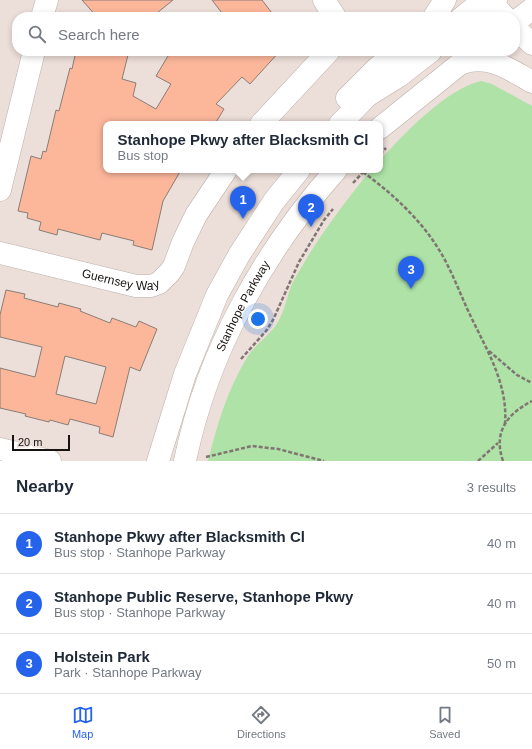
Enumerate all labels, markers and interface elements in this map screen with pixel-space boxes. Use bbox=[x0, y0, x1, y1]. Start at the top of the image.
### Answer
search box bbox=[12, 12, 520, 56]
icon: search bbox=[26, 23, 48, 45]
text: Search here bbox=[58, 26, 140, 43]
popup bbox=[103, 121, 383, 173]
text: Stanhope Pkwy after Blacksmith Cl bbox=[118, 131, 368, 148]
text: Bus stop bbox=[118, 148, 168, 163]
pin: 1 bbox=[230, 186, 256, 219]
pin: 2 bbox=[298, 194, 324, 227]
pin: 3 bbox=[398, 256, 424, 289]
street label: Stanhope Parkway bbox=[213, 258, 273, 354]
street label: Guernsey Way bbox=[80, 266, 161, 293]
your location bbox=[248, 309, 268, 329]
scale bar bbox=[12, 433, 70, 452]
text: 20 m bbox=[18, 436, 42, 448]
text: Nearby bbox=[16, 477, 74, 496]
text: 3 results bbox=[467, 480, 516, 495]
text: Stanhope Pkwy after Blacksmith Cl bbox=[54, 528, 305, 545]
text: 1 bbox=[25, 536, 33, 551]
text: 40 m bbox=[487, 536, 516, 551]
text: Bus stop · Stanhope Parkway bbox=[54, 545, 225, 560]
text: Stanhope Public Reserve, Stanhope Pkwy bbox=[54, 588, 353, 605]
text: 2 bbox=[25, 596, 33, 611]
text: 40 m bbox=[487, 596, 516, 611]
text: Bus stop · Stanhope Parkway bbox=[54, 605, 225, 620]
text: Holstein Park bbox=[54, 648, 150, 665]
text: 3 bbox=[25, 656, 33, 671]
text: 50 m bbox=[487, 656, 516, 671]
text: Park · Stanhope Parkway bbox=[54, 665, 201, 680]
tab: Map bbox=[72, 704, 94, 740]
tab: Directions bbox=[237, 704, 286, 740]
tab: Saved bbox=[429, 704, 460, 740]

